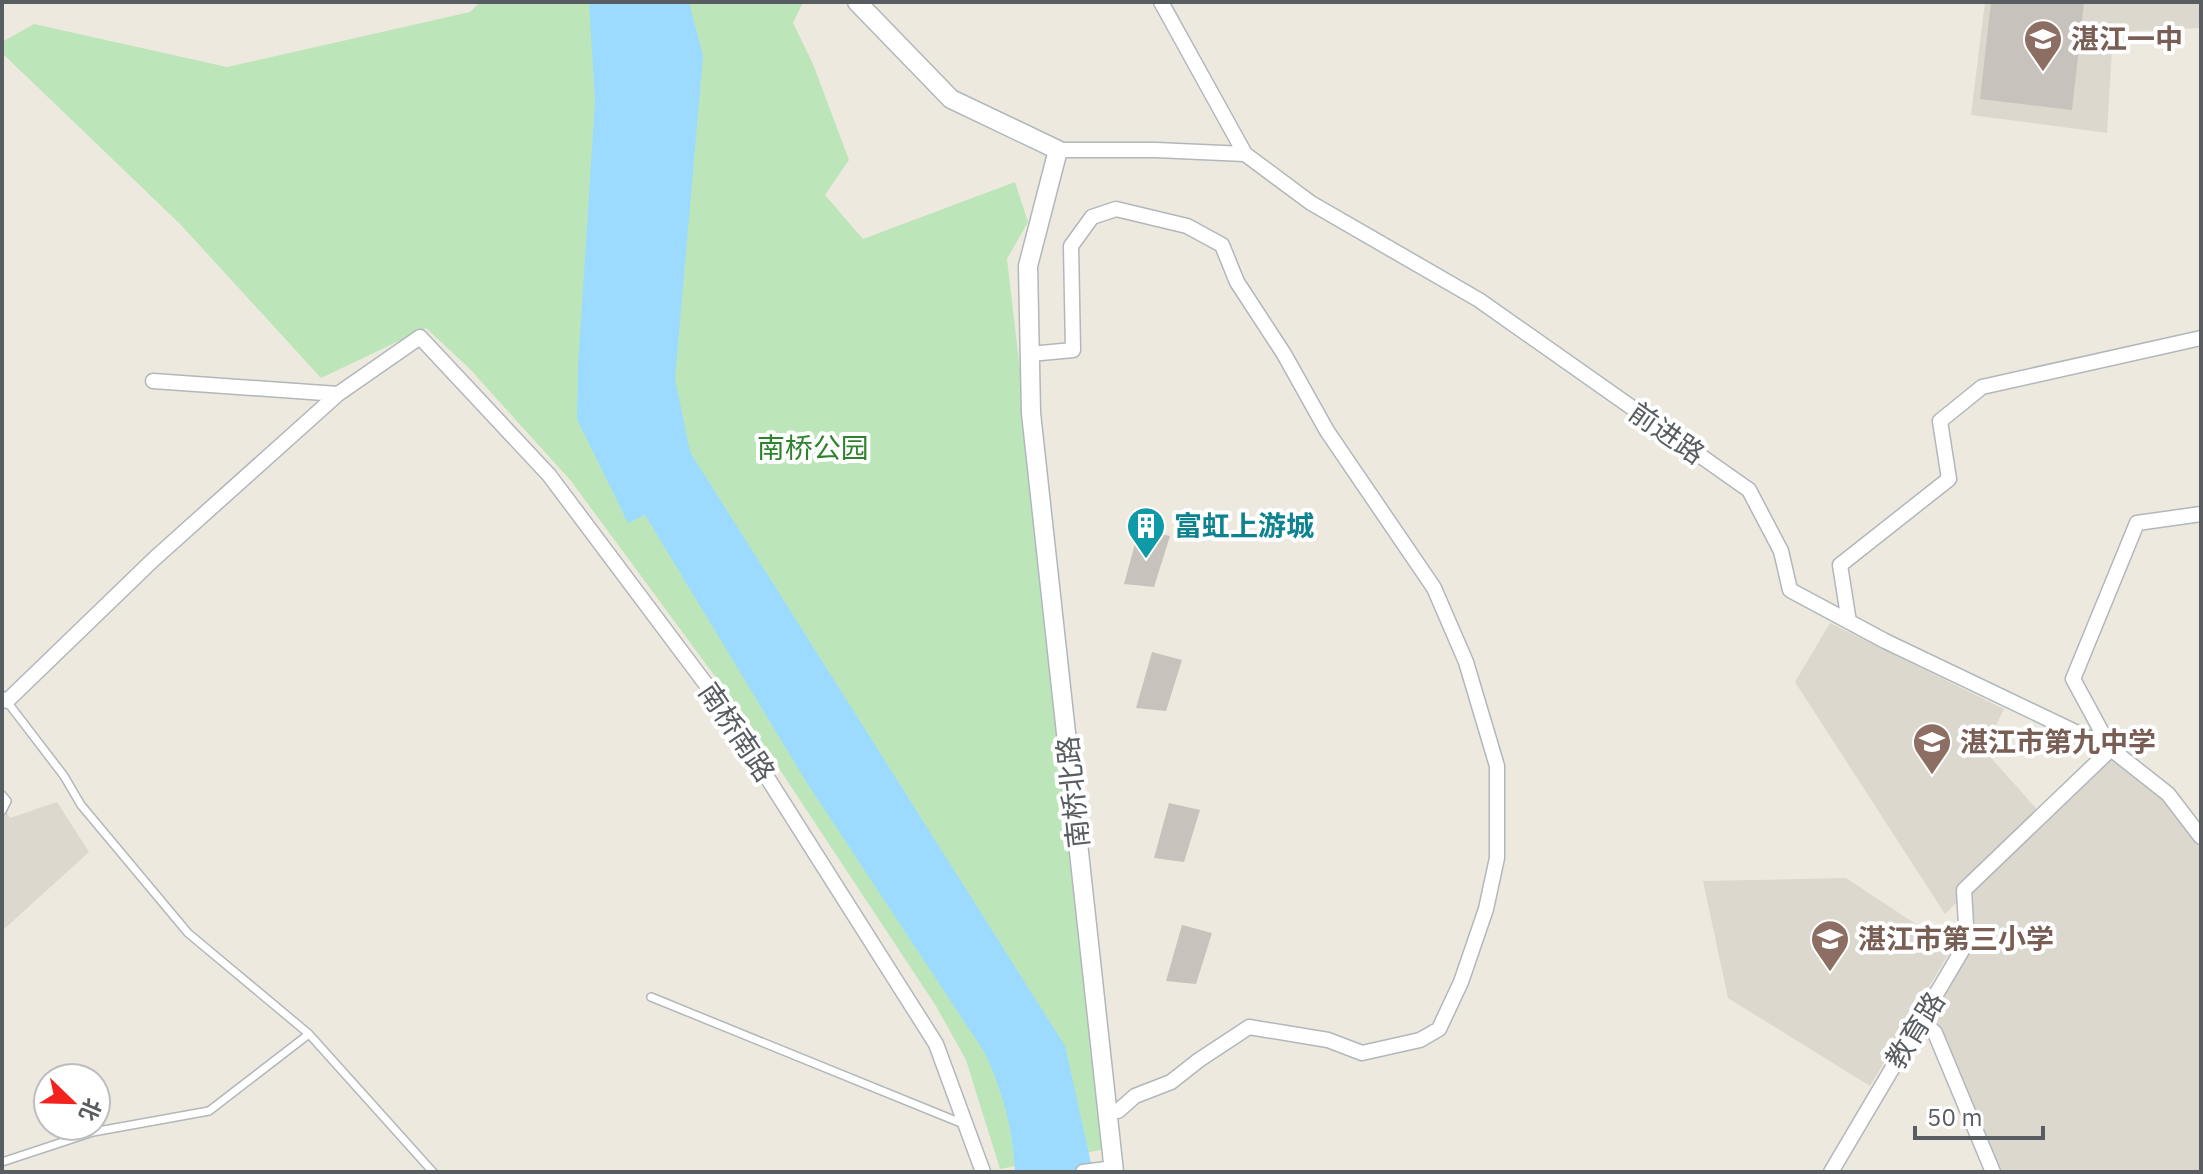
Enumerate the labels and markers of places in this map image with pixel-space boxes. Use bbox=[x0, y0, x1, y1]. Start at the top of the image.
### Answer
school or university icon: 湛江一中 bbox=[2022, 18, 2064, 73]
place label: 湛江一中 bbox=[2071, 20, 2183, 57]
building icon: 富虹上游城 bbox=[1125, 505, 1167, 560]
place label: 富虹上游城 bbox=[1174, 507, 1314, 544]
school or university icon: 湛江市第九中学 bbox=[1911, 721, 1953, 776]
place label: 湛江市第九中学 bbox=[1960, 723, 2156, 760]
school or university icon: 湛江市第三小学 bbox=[1809, 918, 1851, 973]
place label: 湛江市第三小学 bbox=[1858, 920, 2054, 957]

